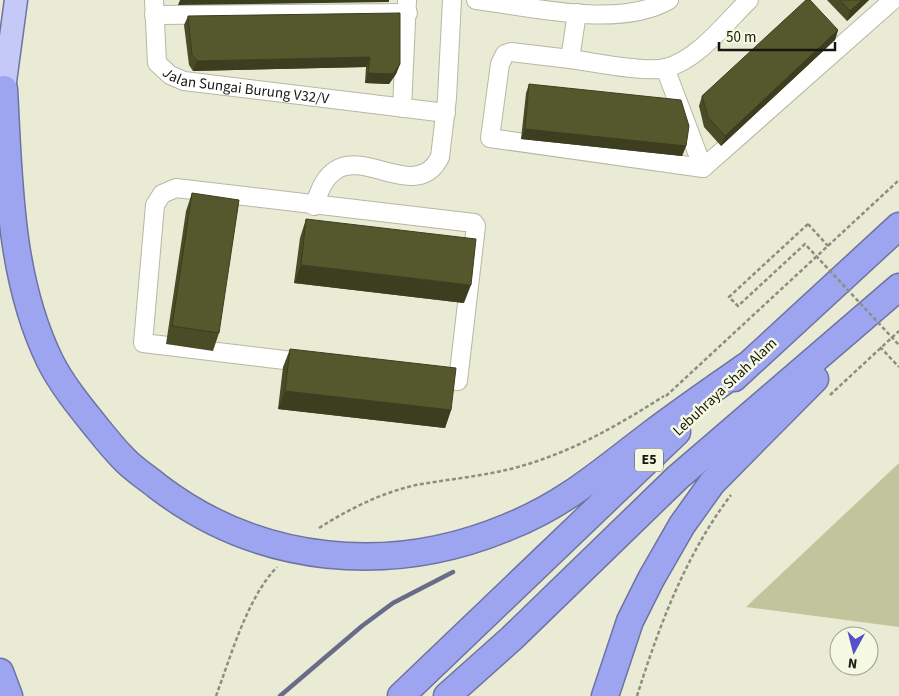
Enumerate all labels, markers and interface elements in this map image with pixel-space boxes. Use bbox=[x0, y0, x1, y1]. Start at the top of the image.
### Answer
scale bar bbox=[719, 20, 835, 52]
text: 50 m bbox=[726, 27, 756, 48]
street label: Jalan Sungai Burung V32/V bbox=[158, 63, 331, 109]
street label: Lebuhraya Shah Alam bbox=[668, 333, 782, 441]
road number: E5 bbox=[635, 448, 663, 472]
north arrow bbox=[829, 626, 879, 676]
text: N bbox=[847, 652, 858, 673]

